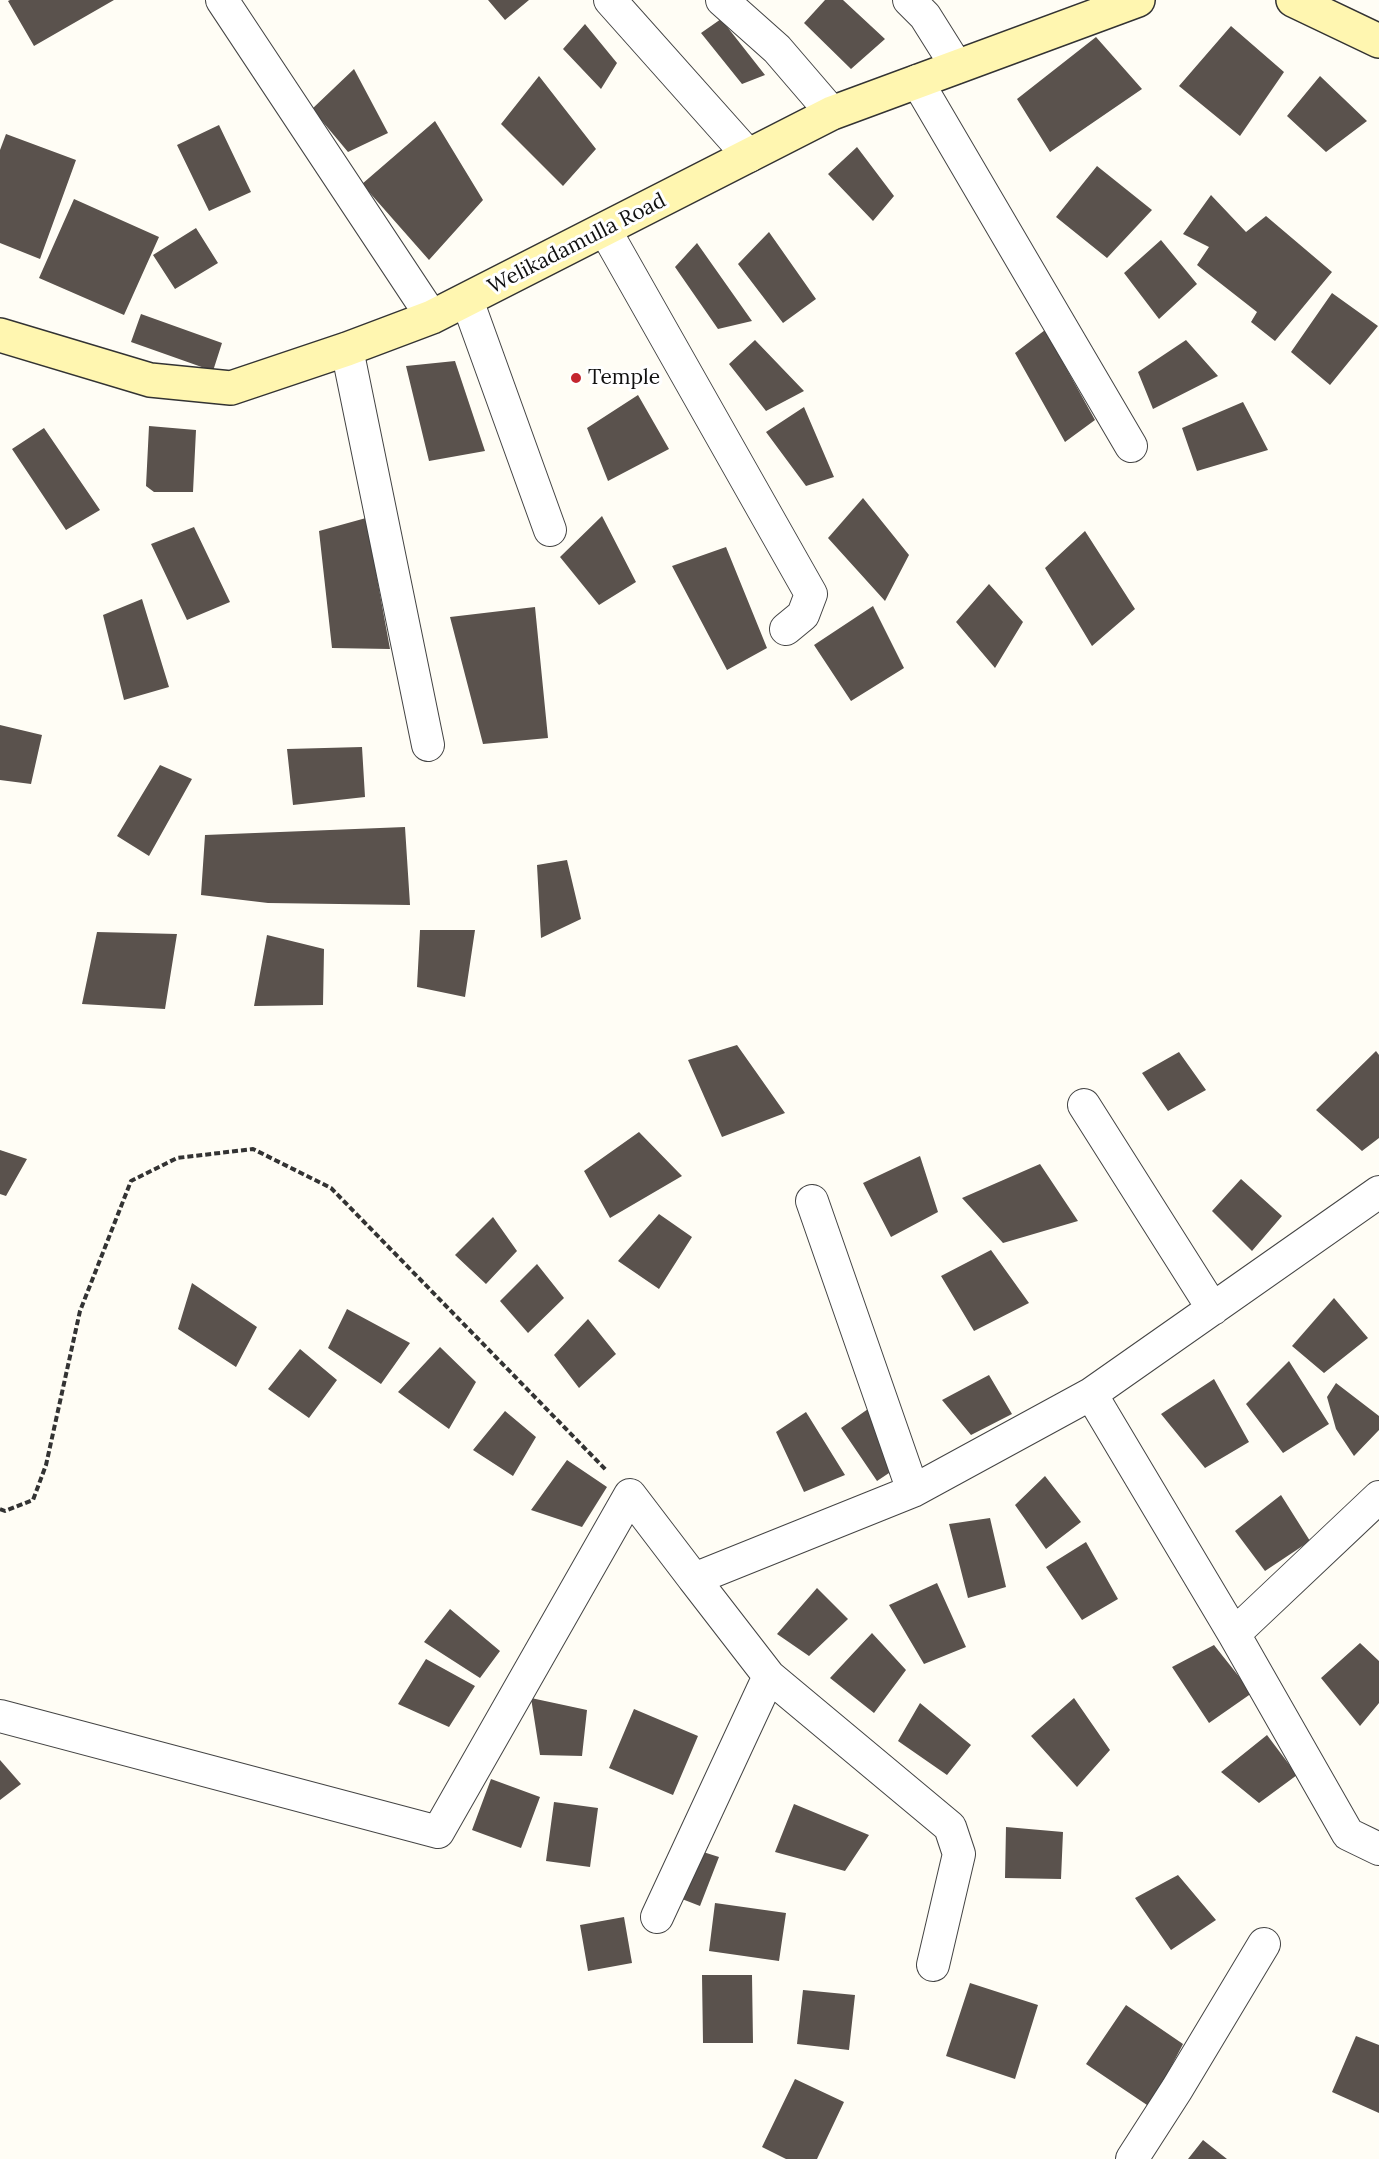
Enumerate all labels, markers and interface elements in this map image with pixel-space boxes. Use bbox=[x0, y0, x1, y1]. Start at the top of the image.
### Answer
street label: Welikadamulla Road bbox=[484, 188, 670, 300]
place label: Temple bbox=[588, 365, 660, 391]
marker: Temple bbox=[569, 371, 583, 385]

